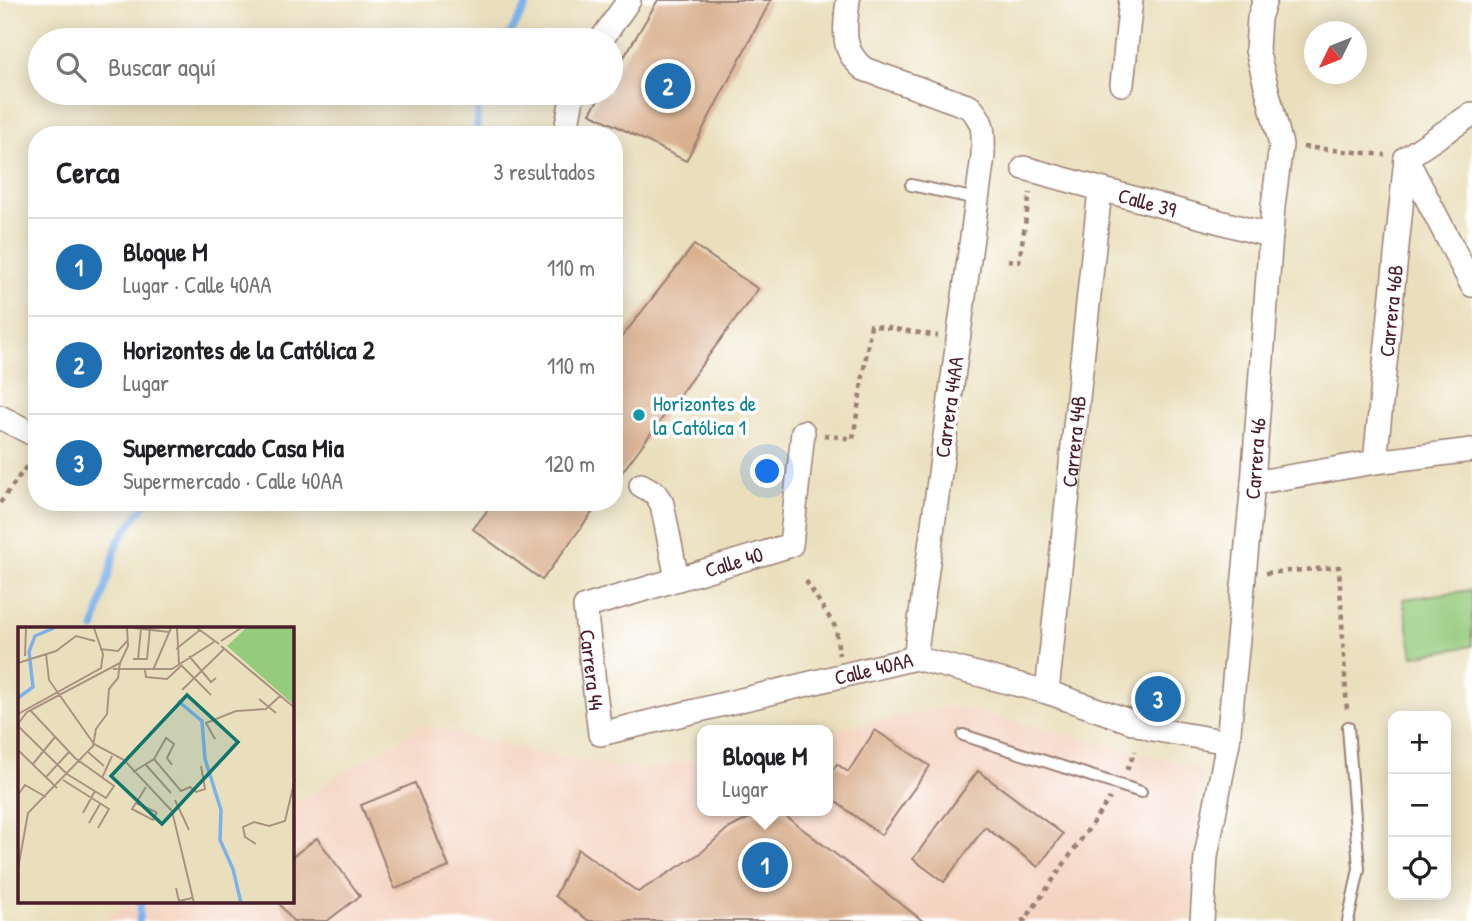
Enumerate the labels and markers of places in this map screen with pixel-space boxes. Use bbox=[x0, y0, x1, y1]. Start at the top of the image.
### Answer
pin: 2 bbox=[645, 60, 691, 112]
place label: Horizontes de la Católica 1 bbox=[653, 389, 756, 442]
marker: Horizontes de la Católica 1 bbox=[631, 407, 647, 423]
pin: 3 bbox=[1135, 673, 1181, 725]
pin: 1 bbox=[742, 839, 788, 891]

